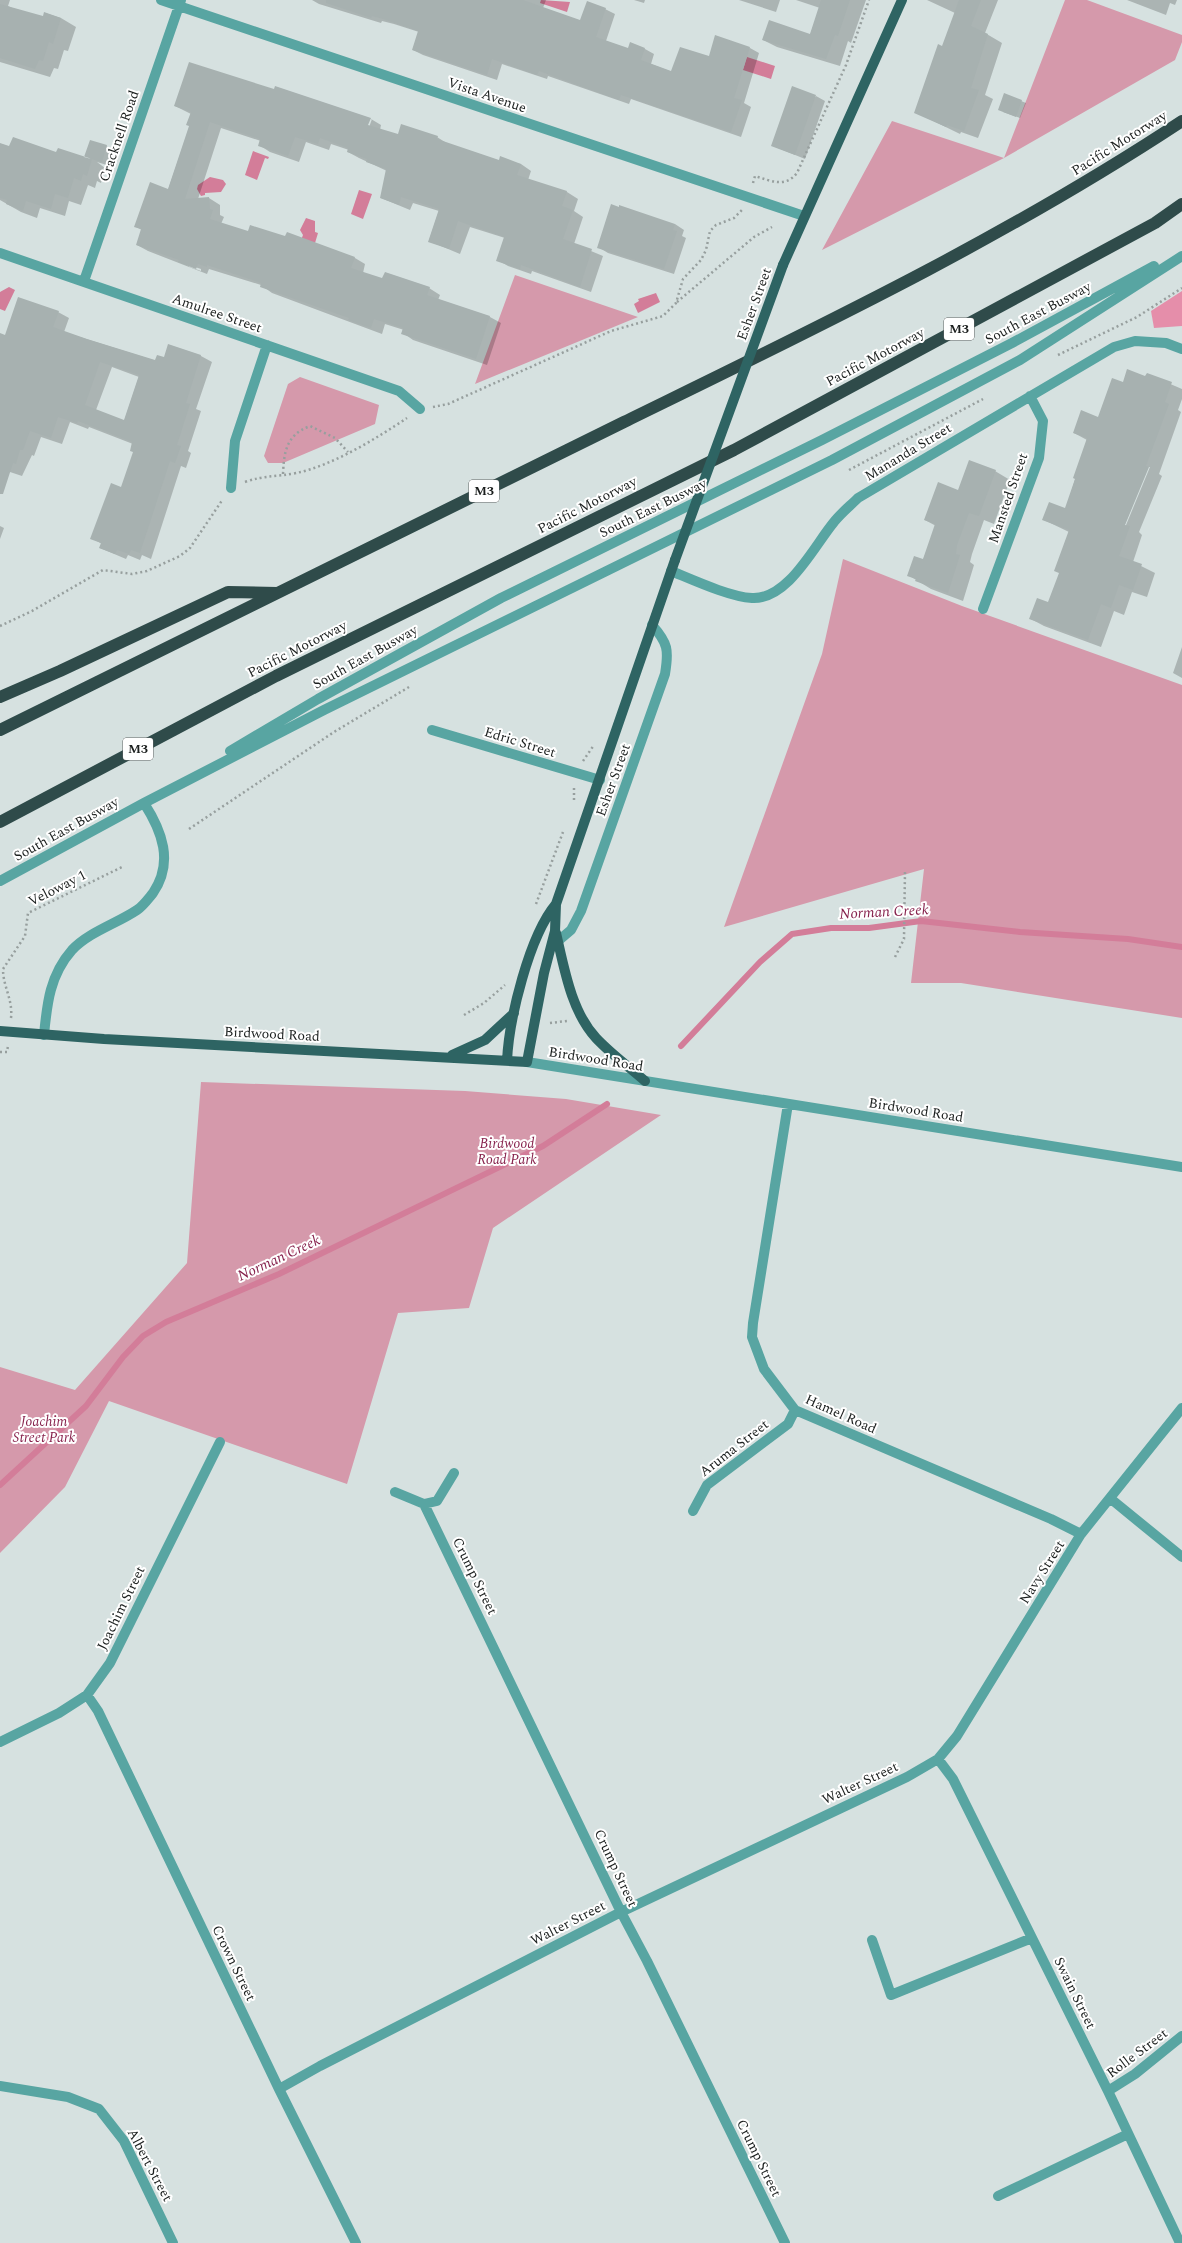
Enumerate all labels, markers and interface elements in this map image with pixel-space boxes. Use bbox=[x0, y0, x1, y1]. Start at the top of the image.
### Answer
street label: Vista Avenue bbox=[445, 72, 529, 118]
street label: Cracknell Road bbox=[94, 87, 145, 185]
street label: Pacific Motorway bbox=[1067, 105, 1172, 181]
street label: Esher Street bbox=[731, 265, 777, 343]
street label: South East Busway bbox=[981, 276, 1096, 350]
street label: Amulree Street bbox=[169, 288, 265, 338]
road number: M3 bbox=[944, 318, 974, 340]
street label: Pacific Motorway bbox=[822, 322, 929, 392]
street label: Mananda Street bbox=[860, 418, 956, 486]
street label: Mansted Street bbox=[983, 450, 1033, 546]
street label: Pacific Motorway bbox=[534, 470, 641, 539]
street label: South East Busway bbox=[596, 472, 711, 543]
road number: M3 bbox=[469, 480, 499, 502]
street label: Pacific Motorway bbox=[244, 614, 351, 683]
street label: South East Busway bbox=[309, 619, 422, 695]
street label: Edric Street bbox=[482, 721, 558, 763]
road number: M3 bbox=[123, 738, 153, 760]
street label: Esher Street bbox=[590, 741, 636, 819]
street label: South East Busway bbox=[10, 791, 123, 867]
street label: Veloway 1 bbox=[24, 864, 90, 912]
water label: Norman Creek bbox=[839, 898, 929, 926]
street label: Birdwood Road bbox=[224, 1021, 320, 1047]
street label: Birdwood Road bbox=[547, 1041, 645, 1077]
street label: Birdwood Road bbox=[867, 1092, 965, 1128]
park label: Birdwood Road Park bbox=[477, 1133, 537, 1170]
water label: Norman Creek bbox=[234, 1229, 324, 1287]
street label: Hamel Road bbox=[802, 1389, 880, 1439]
park label: Joachim Street Park bbox=[13, 1411, 76, 1448]
street label: Aruma Street bbox=[695, 1414, 773, 1482]
street label: Crump Street bbox=[447, 1534, 503, 1618]
street label: Navy Street bbox=[1014, 1536, 1070, 1608]
street label: Joachim Street bbox=[92, 1562, 150, 1654]
street label: Walter Street bbox=[818, 1756, 902, 1810]
street label: Crump Street bbox=[589, 1826, 643, 1910]
street label: Walter Street bbox=[527, 1895, 609, 1951]
street label: Crown Street bbox=[207, 1921, 261, 2005]
street label: Swain Street bbox=[1048, 1953, 1102, 2033]
street label: Rolle Street bbox=[1102, 2023, 1172, 2083]
street label: Crump Street bbox=[731, 2116, 787, 2200]
street label: Albert Street bbox=[122, 2125, 178, 2205]

